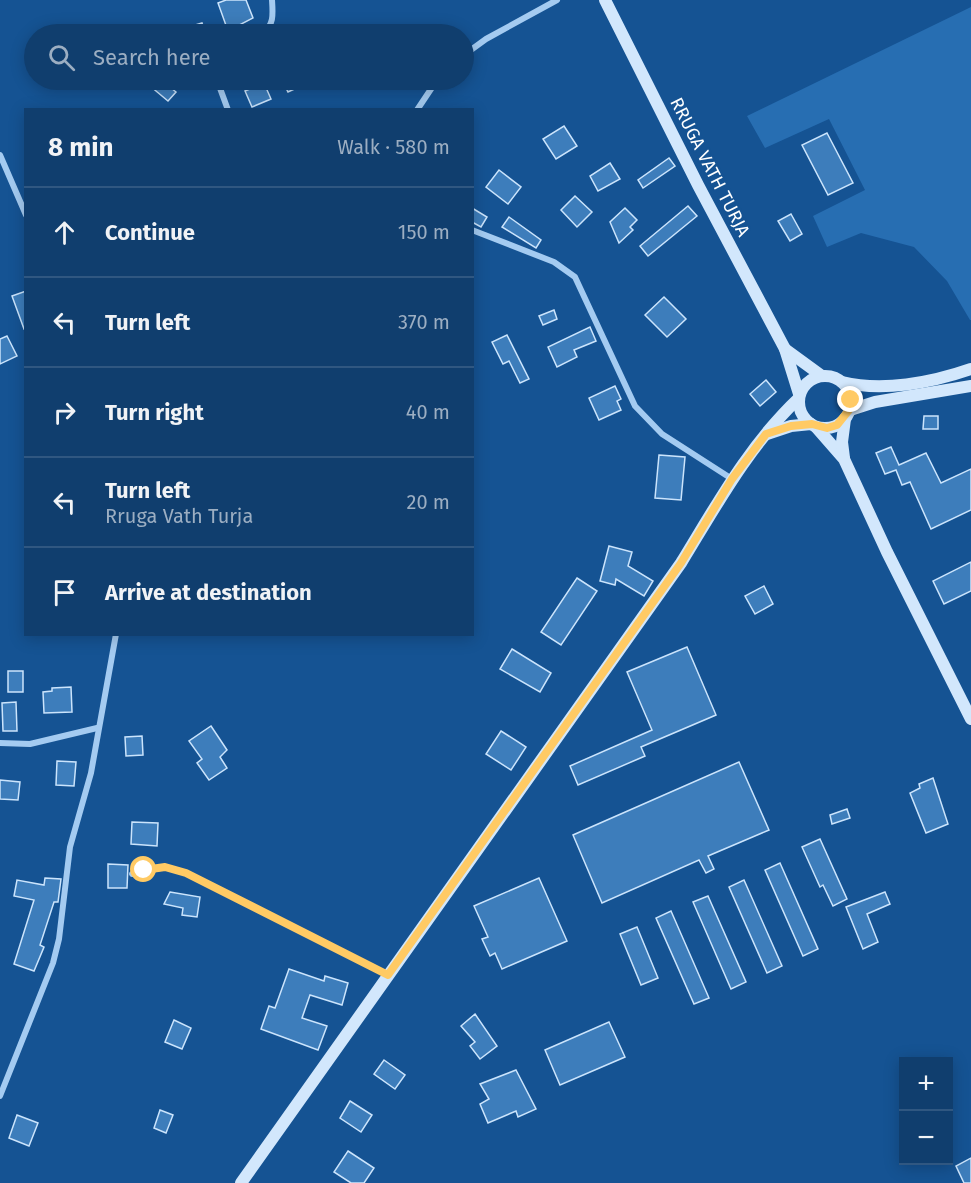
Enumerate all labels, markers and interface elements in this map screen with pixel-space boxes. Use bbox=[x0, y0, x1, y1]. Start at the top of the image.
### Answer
search box bbox=[24, 24, 474, 90]
icon: search bbox=[45, 41, 78, 74]
text: Search here bbox=[93, 44, 211, 71]
street label: RRUGA VATH TURJA bbox=[665, 94, 755, 241]
text: 8 min bbox=[48, 132, 114, 163]
text: Walk · 580 m bbox=[337, 135, 450, 159]
icon: ahead bbox=[48, 216, 81, 249]
text: Continue bbox=[105, 219, 195, 246]
text: 150 m bbox=[398, 220, 450, 244]
icon: left bbox=[48, 306, 81, 339]
text: Turn left bbox=[105, 309, 190, 336]
text: 370 m bbox=[398, 310, 450, 334]
route end bbox=[837, 386, 863, 412]
icon: right bbox=[48, 396, 81, 429]
text: Turn right bbox=[105, 399, 204, 426]
text: 40 m bbox=[406, 400, 450, 424]
text: Turn left bbox=[105, 477, 190, 504]
icon: left bbox=[48, 486, 81, 519]
text: 20 m bbox=[407, 490, 450, 514]
text: Rruga Vath Turja bbox=[105, 504, 253, 528]
icon: arrive bbox=[48, 576, 81, 609]
text: Arrive at destination bbox=[105, 579, 312, 606]
route start bbox=[130, 856, 156, 882]
map controls bbox=[899, 1057, 953, 1165]
button: + bbox=[899, 1057, 953, 1111]
button: − bbox=[899, 1111, 953, 1165]

